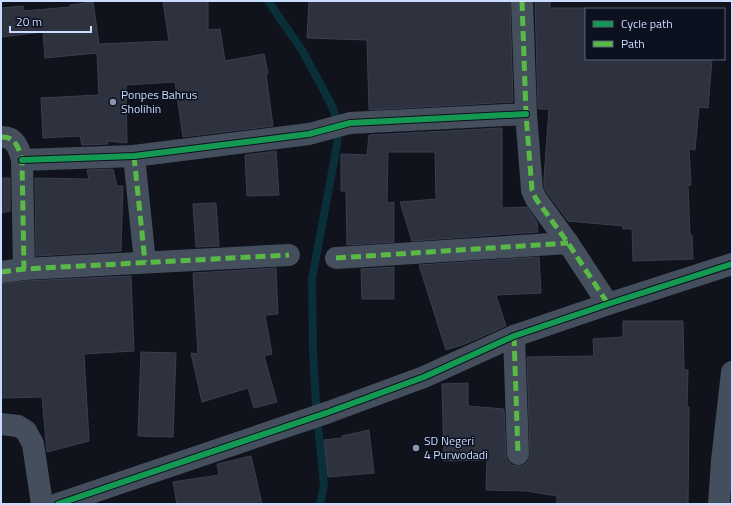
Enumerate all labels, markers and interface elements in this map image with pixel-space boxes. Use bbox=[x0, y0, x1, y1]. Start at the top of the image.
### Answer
scale bar bbox=[10, 8, 91, 34]
legend bbox=[585, 8, 725, 60]
text: 20 m bbox=[16, 12, 42, 31]
text: Cycle path bbox=[621, 14, 673, 33]
text: Path bbox=[621, 34, 645, 53]
place label: Ponpes Bahrus Sholihin bbox=[121, 85, 198, 118]
marker: Ponpes Bahrus Sholihin bbox=[108, 97, 118, 107]
place label: SD Negeri 4 Purwodadi bbox=[424, 431, 488, 464]
marker: SD Negeri 4 Purwodadi bbox=[411, 443, 421, 453]

